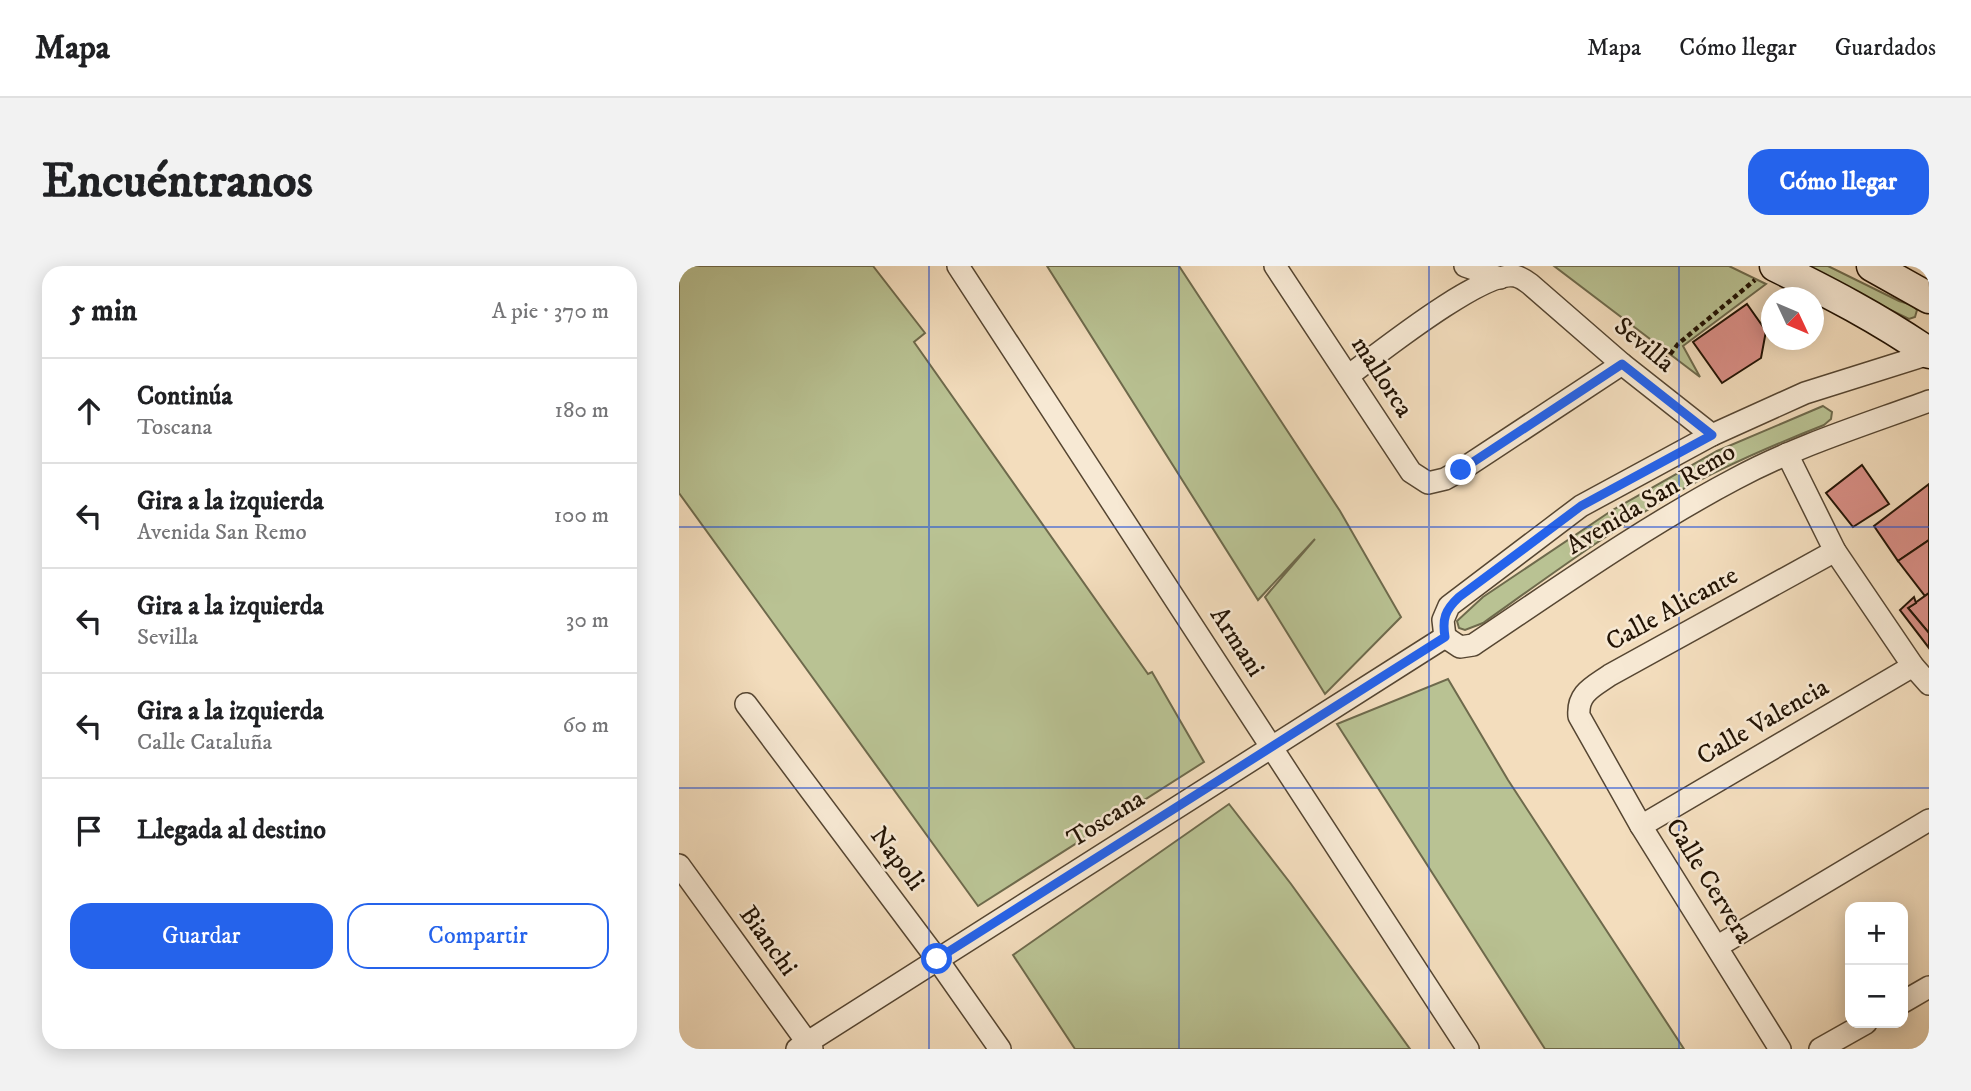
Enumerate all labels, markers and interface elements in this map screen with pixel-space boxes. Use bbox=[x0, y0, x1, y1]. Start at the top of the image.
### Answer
text: Mapa bbox=[35, 28, 110, 69]
text: Mapa bbox=[1587, 33, 1641, 63]
text: Cómo llegar bbox=[1679, 33, 1797, 63]
text: Guardados bbox=[1835, 33, 1936, 63]
button: Cómo llegar bbox=[1748, 149, 1929, 215]
text: Encuéntranos bbox=[42, 151, 313, 213]
north arrow bbox=[1761, 287, 1824, 350]
text: 5 min bbox=[70, 293, 137, 330]
text: A pie · 370 m bbox=[492, 297, 609, 326]
street label: Sevilla bbox=[1607, 310, 1681, 380]
street label: mallorca bbox=[1344, 330, 1420, 424]
text: Continúa bbox=[137, 380, 232, 413]
icon: ahead bbox=[70, 392, 108, 430]
text: 180 m bbox=[554, 396, 609, 425]
text: Toscana bbox=[137, 413, 212, 442]
street label: Avenida San Remo bbox=[1560, 435, 1742, 563]
route end bbox=[1445, 454, 1476, 485]
text: Gira a la izquierda bbox=[137, 485, 324, 518]
icon: left bbox=[70, 497, 108, 535]
text: 100 m bbox=[554, 501, 609, 530]
text: Avenida San Remo bbox=[137, 518, 307, 547]
street label: Calle Alicante bbox=[1600, 559, 1744, 659]
text: Gira a la izquierda bbox=[137, 590, 324, 623]
street label: Armani bbox=[1202, 601, 1272, 683]
icon: left bbox=[70, 602, 108, 640]
text: 30 m bbox=[566, 606, 609, 635]
text: Sevilla bbox=[137, 623, 198, 652]
street label: Calle Valencia bbox=[1691, 671, 1835, 773]
text: Gira a la izquierda bbox=[137, 695, 324, 728]
icon: left bbox=[70, 707, 108, 745]
text: 60 m bbox=[562, 711, 609, 740]
text: Calle Cataluña bbox=[137, 728, 272, 757]
street label: Toscana bbox=[1061, 782, 1151, 856]
icon: arrive bbox=[70, 812, 108, 850]
street label: Calle Cervera bbox=[1658, 812, 1760, 950]
text: Llegada al destino bbox=[137, 814, 326, 847]
street label: Napoli bbox=[862, 820, 932, 898]
street label: Bianchi bbox=[731, 899, 805, 983]
map controls bbox=[1845, 902, 1908, 1028]
button: + bbox=[1845, 902, 1908, 965]
button: Guardar bbox=[70, 903, 333, 969]
button: Compartir bbox=[347, 903, 609, 969]
route start bbox=[921, 943, 952, 974]
button: − bbox=[1845, 965, 1908, 1028]

